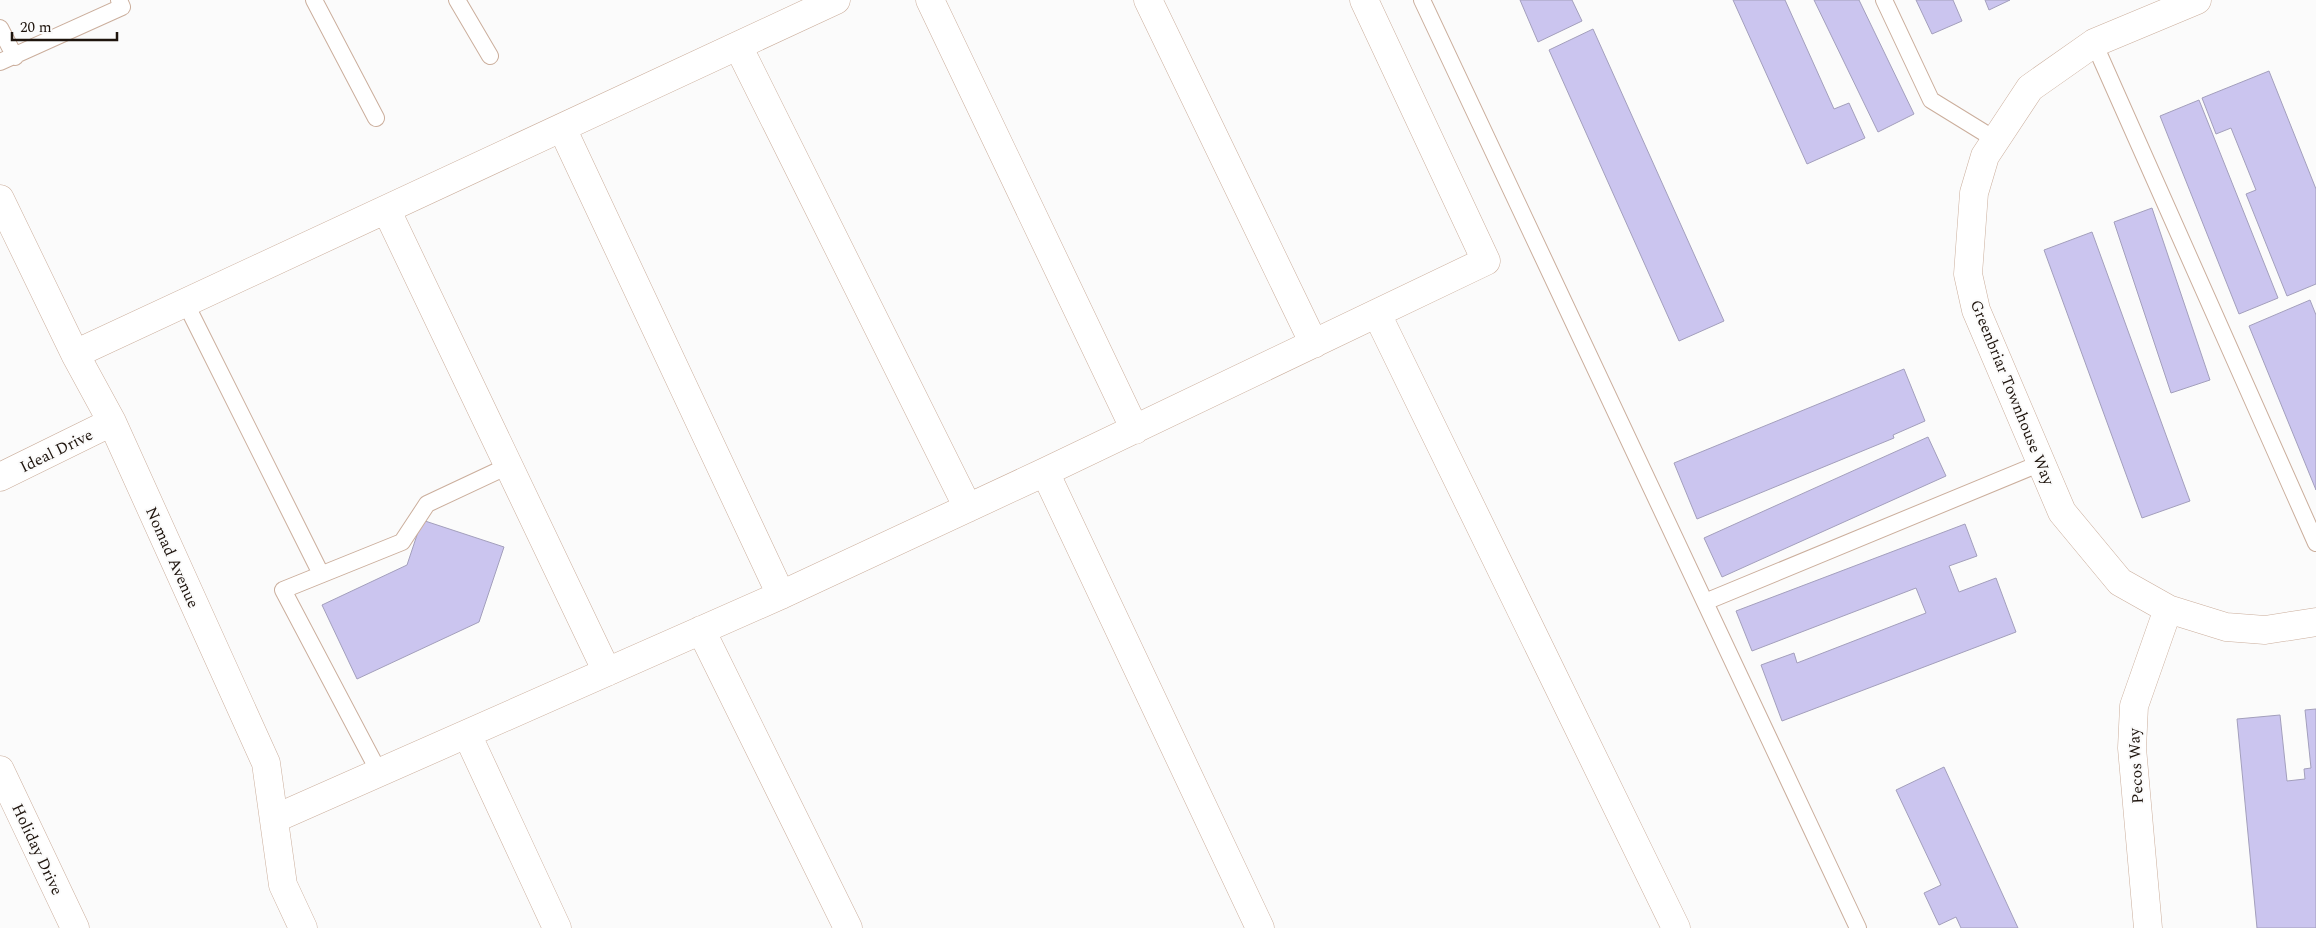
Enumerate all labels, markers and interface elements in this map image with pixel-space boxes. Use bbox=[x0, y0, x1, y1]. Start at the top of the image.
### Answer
scale bar bbox=[12, 10, 118, 42]
text: 20 m bbox=[20, 16, 52, 39]
street label: Greenbriar Townhouse Way bbox=[1964, 296, 2061, 490]
street label: Ideal Drive bbox=[16, 423, 97, 479]
street label: Nomad Avenue bbox=[139, 503, 205, 612]
street label: Pecos Way bbox=[2122, 726, 2150, 804]
street label: Holiday Drive bbox=[5, 800, 69, 899]

